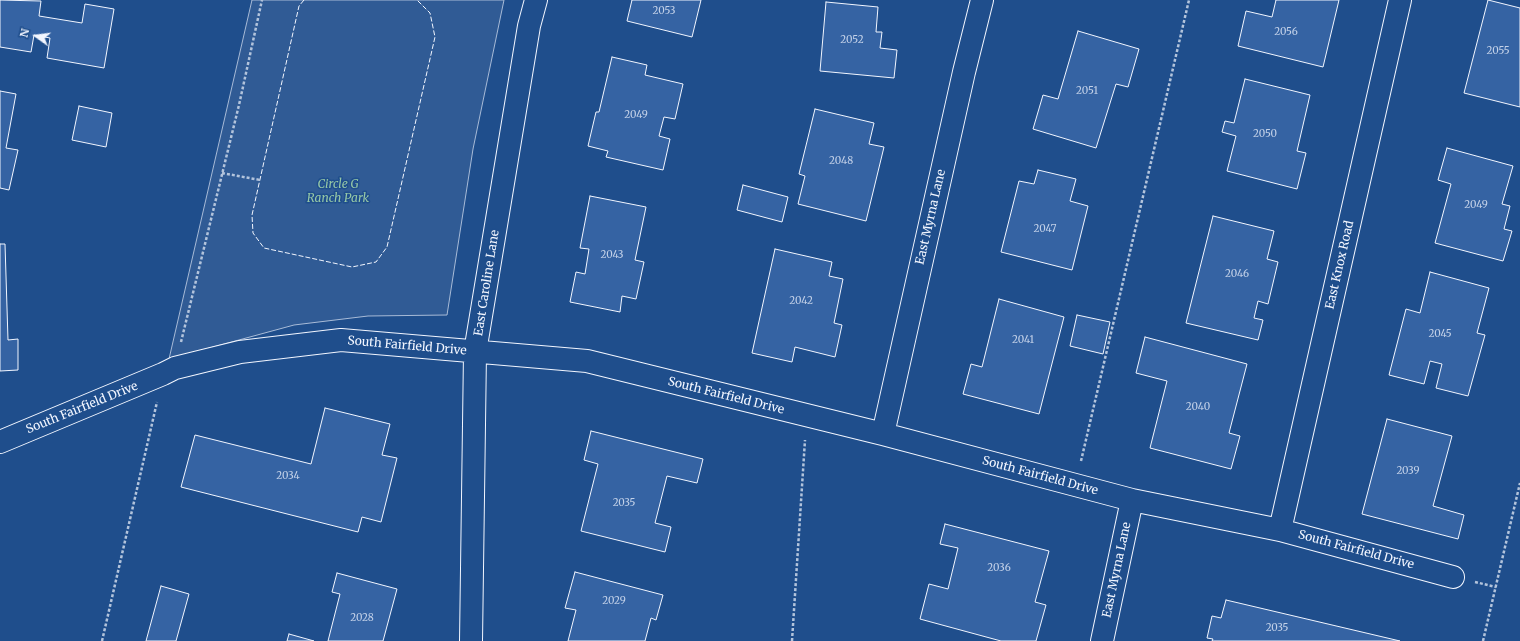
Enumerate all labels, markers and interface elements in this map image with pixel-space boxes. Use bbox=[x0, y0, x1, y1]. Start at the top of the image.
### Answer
house number: 2053 bbox=[652, 5, 676, 17]
north arrow bbox=[16, 16, 56, 56]
house number: 2056 bbox=[1274, 26, 1298, 38]
text: N bbox=[17, 27, 32, 39]
house number: 2052 bbox=[840, 34, 864, 46]
house number: 2055 bbox=[1486, 45, 1510, 57]
house number: 2051 bbox=[1076, 85, 1098, 97]
house number: 2049 bbox=[624, 109, 648, 121]
house number: 2050 bbox=[1253, 128, 1277, 140]
house number: 2048 bbox=[829, 155, 853, 167]
street label: East Myrna Lane bbox=[913, 168, 949, 266]
park label: Circle G Ranch Park bbox=[307, 178, 369, 206]
house number: 2049 bbox=[1464, 199, 1488, 211]
street label: East Knox Road bbox=[1323, 219, 1357, 311]
house number: 2047 bbox=[1034, 223, 1056, 235]
street label: East Caroline Lane bbox=[471, 229, 503, 337]
house number: 2043 bbox=[600, 249, 624, 261]
house number: 2046 bbox=[1225, 268, 1249, 280]
house number: 2042 bbox=[789, 295, 813, 307]
house number: 2045 bbox=[1428, 328, 1452, 340]
street label: South Fairfield Drive bbox=[347, 334, 467, 358]
house number: 2041 bbox=[1012, 334, 1034, 346]
street label: South Fairfield Drive bbox=[666, 375, 786, 417]
street label: South Fairfield Drive bbox=[24, 379, 140, 437]
house number: 2040 bbox=[1186, 401, 1210, 413]
street label: South Fairfield Drive bbox=[980, 454, 1100, 498]
house number: 2039 bbox=[1396, 465, 1420, 477]
house number: 2034 bbox=[276, 470, 300, 482]
house number: 2035 bbox=[613, 497, 635, 509]
street label: East Myrna Lane bbox=[1100, 521, 1134, 619]
street label: South Fairfield Drive bbox=[1296, 528, 1416, 572]
house number: 2036 bbox=[987, 562, 1011, 574]
house number: 2029 bbox=[602, 595, 626, 607]
house number: 2028 bbox=[350, 612, 374, 624]
house number: 2035 bbox=[1266, 622, 1288, 634]

